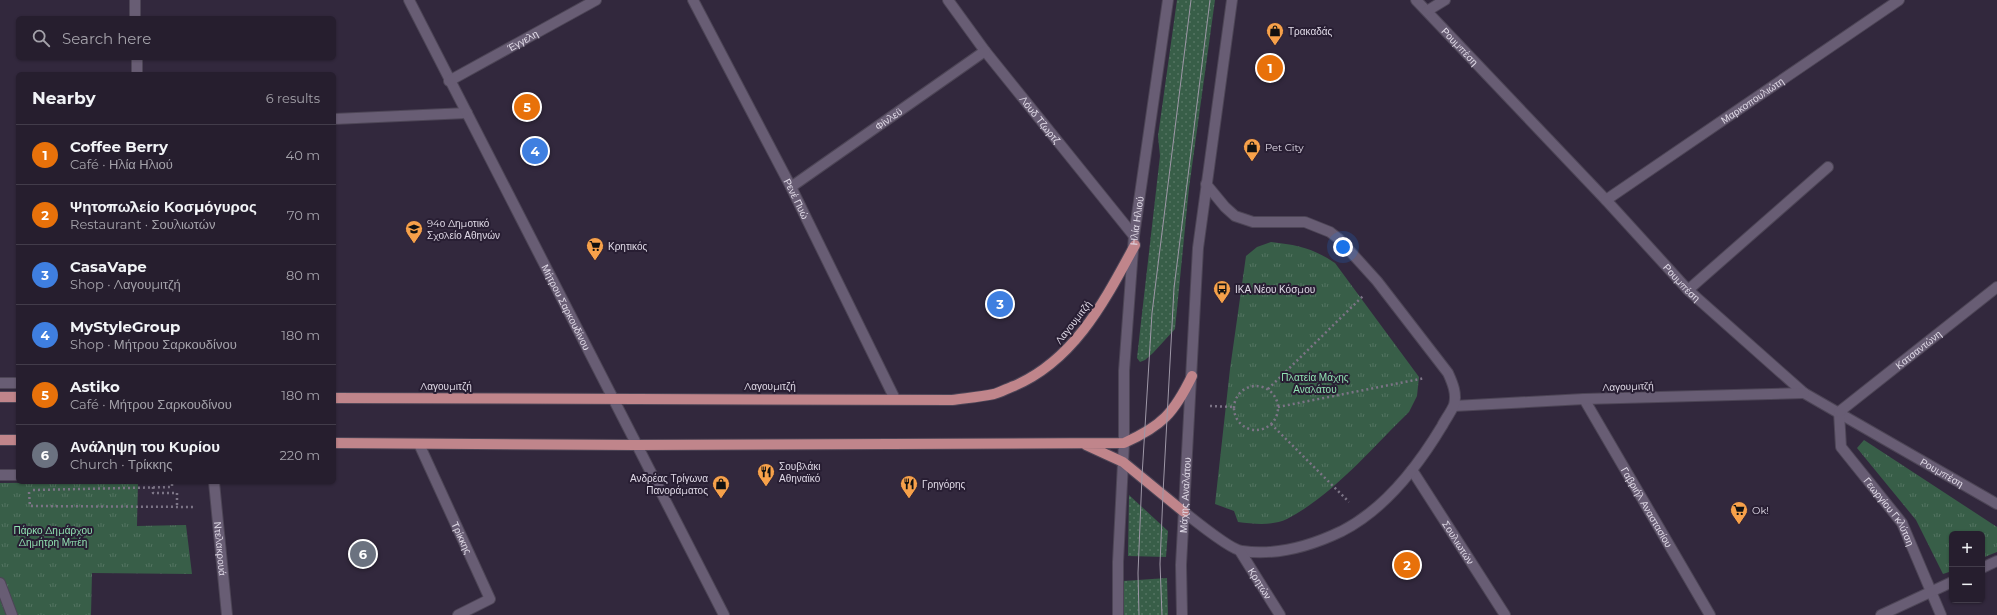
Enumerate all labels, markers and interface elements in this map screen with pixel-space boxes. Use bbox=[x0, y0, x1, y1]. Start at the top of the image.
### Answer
search box bbox=[16, 16, 336, 60]
shop icon: Τρακαδάς bbox=[1265, 21, 1285, 46]
place label: Τρακαδάς bbox=[1288, 25, 1333, 38]
street label: Ρουμπέση bbox=[1439, 25, 1481, 69]
icon: search bbox=[30, 27, 52, 49]
street label: Έγγελη bbox=[504, 27, 541, 55]
text: Search here bbox=[62, 29, 151, 48]
pin: 1 bbox=[1257, 53, 1283, 83]
street label: Μαρκοπουλιώτη bbox=[1718, 75, 1786, 127]
text: Nearby bbox=[32, 88, 96, 108]
text: 6 results bbox=[266, 90, 320, 106]
pin: 5 bbox=[514, 92, 540, 122]
street label: Λόυδ Τζωρτζ bbox=[1017, 93, 1063, 147]
street label: Φίνλεϋ bbox=[872, 105, 905, 133]
pin: 4 bbox=[522, 136, 548, 166]
text: Coffee Berry bbox=[70, 137, 168, 156]
shop icon: Pet City bbox=[1242, 137, 1262, 162]
place label: Pet City bbox=[1265, 141, 1304, 154]
text: 1 bbox=[42, 147, 48, 163]
text: 40 m bbox=[286, 147, 320, 163]
text: Café · Ηλία Ηλιού bbox=[70, 156, 173, 172]
street label: Ρενέ Πυώ bbox=[781, 176, 812, 221]
street label: Ηλία Ηλιού bbox=[1127, 195, 1147, 246]
text: Ψητοπωλείο Κοσμόγυρος bbox=[70, 197, 257, 216]
text: 2 bbox=[41, 207, 49, 223]
text: 70 m bbox=[287, 207, 320, 223]
text: Restaurant · Σουλιωτών bbox=[70, 216, 215, 232]
place label: 94ο Δημοτικό Σχολείο Αθηνών bbox=[427, 217, 500, 242]
school or university icon: 94ο Δημοτικό Σχολείο Αθηνών bbox=[404, 219, 424, 244]
supermarket icon: Κρητικός bbox=[585, 236, 605, 261]
your location bbox=[1333, 237, 1353, 257]
place label: Κρητικός bbox=[608, 240, 648, 253]
text: CasaVape bbox=[70, 257, 147, 276]
street label: Ρουμπέση bbox=[1660, 261, 1703, 305]
street label: Μήτρου Σαρκουδίνου bbox=[538, 262, 593, 352]
text: 3 bbox=[41, 267, 49, 283]
text: 80 m bbox=[286, 267, 320, 283]
text: Shop · Λαγουμιτζή bbox=[70, 276, 181, 292]
bus stop icon: ΙΚΑ Νέου Κόσμου bbox=[1212, 279, 1232, 304]
place label: ΙΚΑ Νέου Κόσμου bbox=[1235, 283, 1315, 296]
pin: 3 bbox=[987, 289, 1013, 319]
street label: Λαγουμιτζή bbox=[1052, 298, 1094, 347]
text: MyStyleGroup bbox=[70, 317, 180, 336]
text: 4 bbox=[41, 327, 49, 343]
text: 180 m bbox=[281, 327, 320, 343]
street label: Κατσαντώνη bbox=[1893, 327, 1944, 372]
text: Shop · Μήτρου Σαρκουδίνου bbox=[70, 336, 237, 352]
park label: Πλατεία Μάχης Αναλάτου bbox=[1281, 371, 1349, 396]
text: Astiko bbox=[70, 377, 120, 396]
street label: Λαγουμιτζή bbox=[1602, 379, 1654, 394]
street label: Λαγουμιτζή bbox=[420, 380, 472, 393]
street label: Λαγουμιτζή bbox=[744, 380, 796, 393]
text: 5 bbox=[41, 387, 49, 403]
text: 180 m bbox=[281, 387, 320, 403]
text: Café · Μήτρου Σαρκουδίνου bbox=[70, 396, 232, 412]
text: Ανάληψη του Κυρίου bbox=[70, 437, 220, 456]
text: 6 bbox=[41, 447, 49, 463]
text: 220 m bbox=[279, 447, 320, 463]
street label: Ρουμπέση bbox=[1918, 455, 1966, 490]
text: Church · Τρίκκης bbox=[70, 456, 173, 472]
street label: Μάχης Αναλάτου bbox=[1177, 457, 1194, 533]
place label: Σουβλάκι Αθηναϊκό bbox=[779, 460, 821, 485]
restaurant icon: Σουβλάκι Αθηναϊκό bbox=[756, 462, 776, 487]
street label: Γαβριήλ Αναστασίου bbox=[1618, 465, 1675, 550]
place label: Ανδρέας Τρίγωνα Πανοράματος bbox=[630, 472, 708, 497]
shop icon: Ανδρέας Τρίγωνα Πανοράματος bbox=[711, 474, 731, 499]
restaurant icon: Γρηγόρης bbox=[899, 474, 919, 499]
street label: Γεωργίου Γκλύτση bbox=[1861, 475, 1917, 548]
place label: Γρηγόρης bbox=[922, 478, 966, 491]
supermarket icon: Ok! bbox=[1729, 500, 1749, 525]
place label: Ok! bbox=[1752, 504, 1769, 517]
street label: Σουλιωτών bbox=[1439, 518, 1477, 567]
street label: Τρίκκης bbox=[448, 519, 475, 556]
street label: Ντελακρουά bbox=[211, 521, 229, 577]
park label: Πάρκο Δημάρχου Δημήτρη Μπέη bbox=[13, 524, 93, 549]
map controls bbox=[1949, 531, 1985, 603]
button: + bbox=[1949, 531, 1985, 567]
pin: 6 bbox=[350, 539, 376, 569]
pin: 2 bbox=[1394, 550, 1420, 580]
street label: Κρητών bbox=[1245, 565, 1274, 602]
button: − bbox=[1949, 567, 1985, 603]

